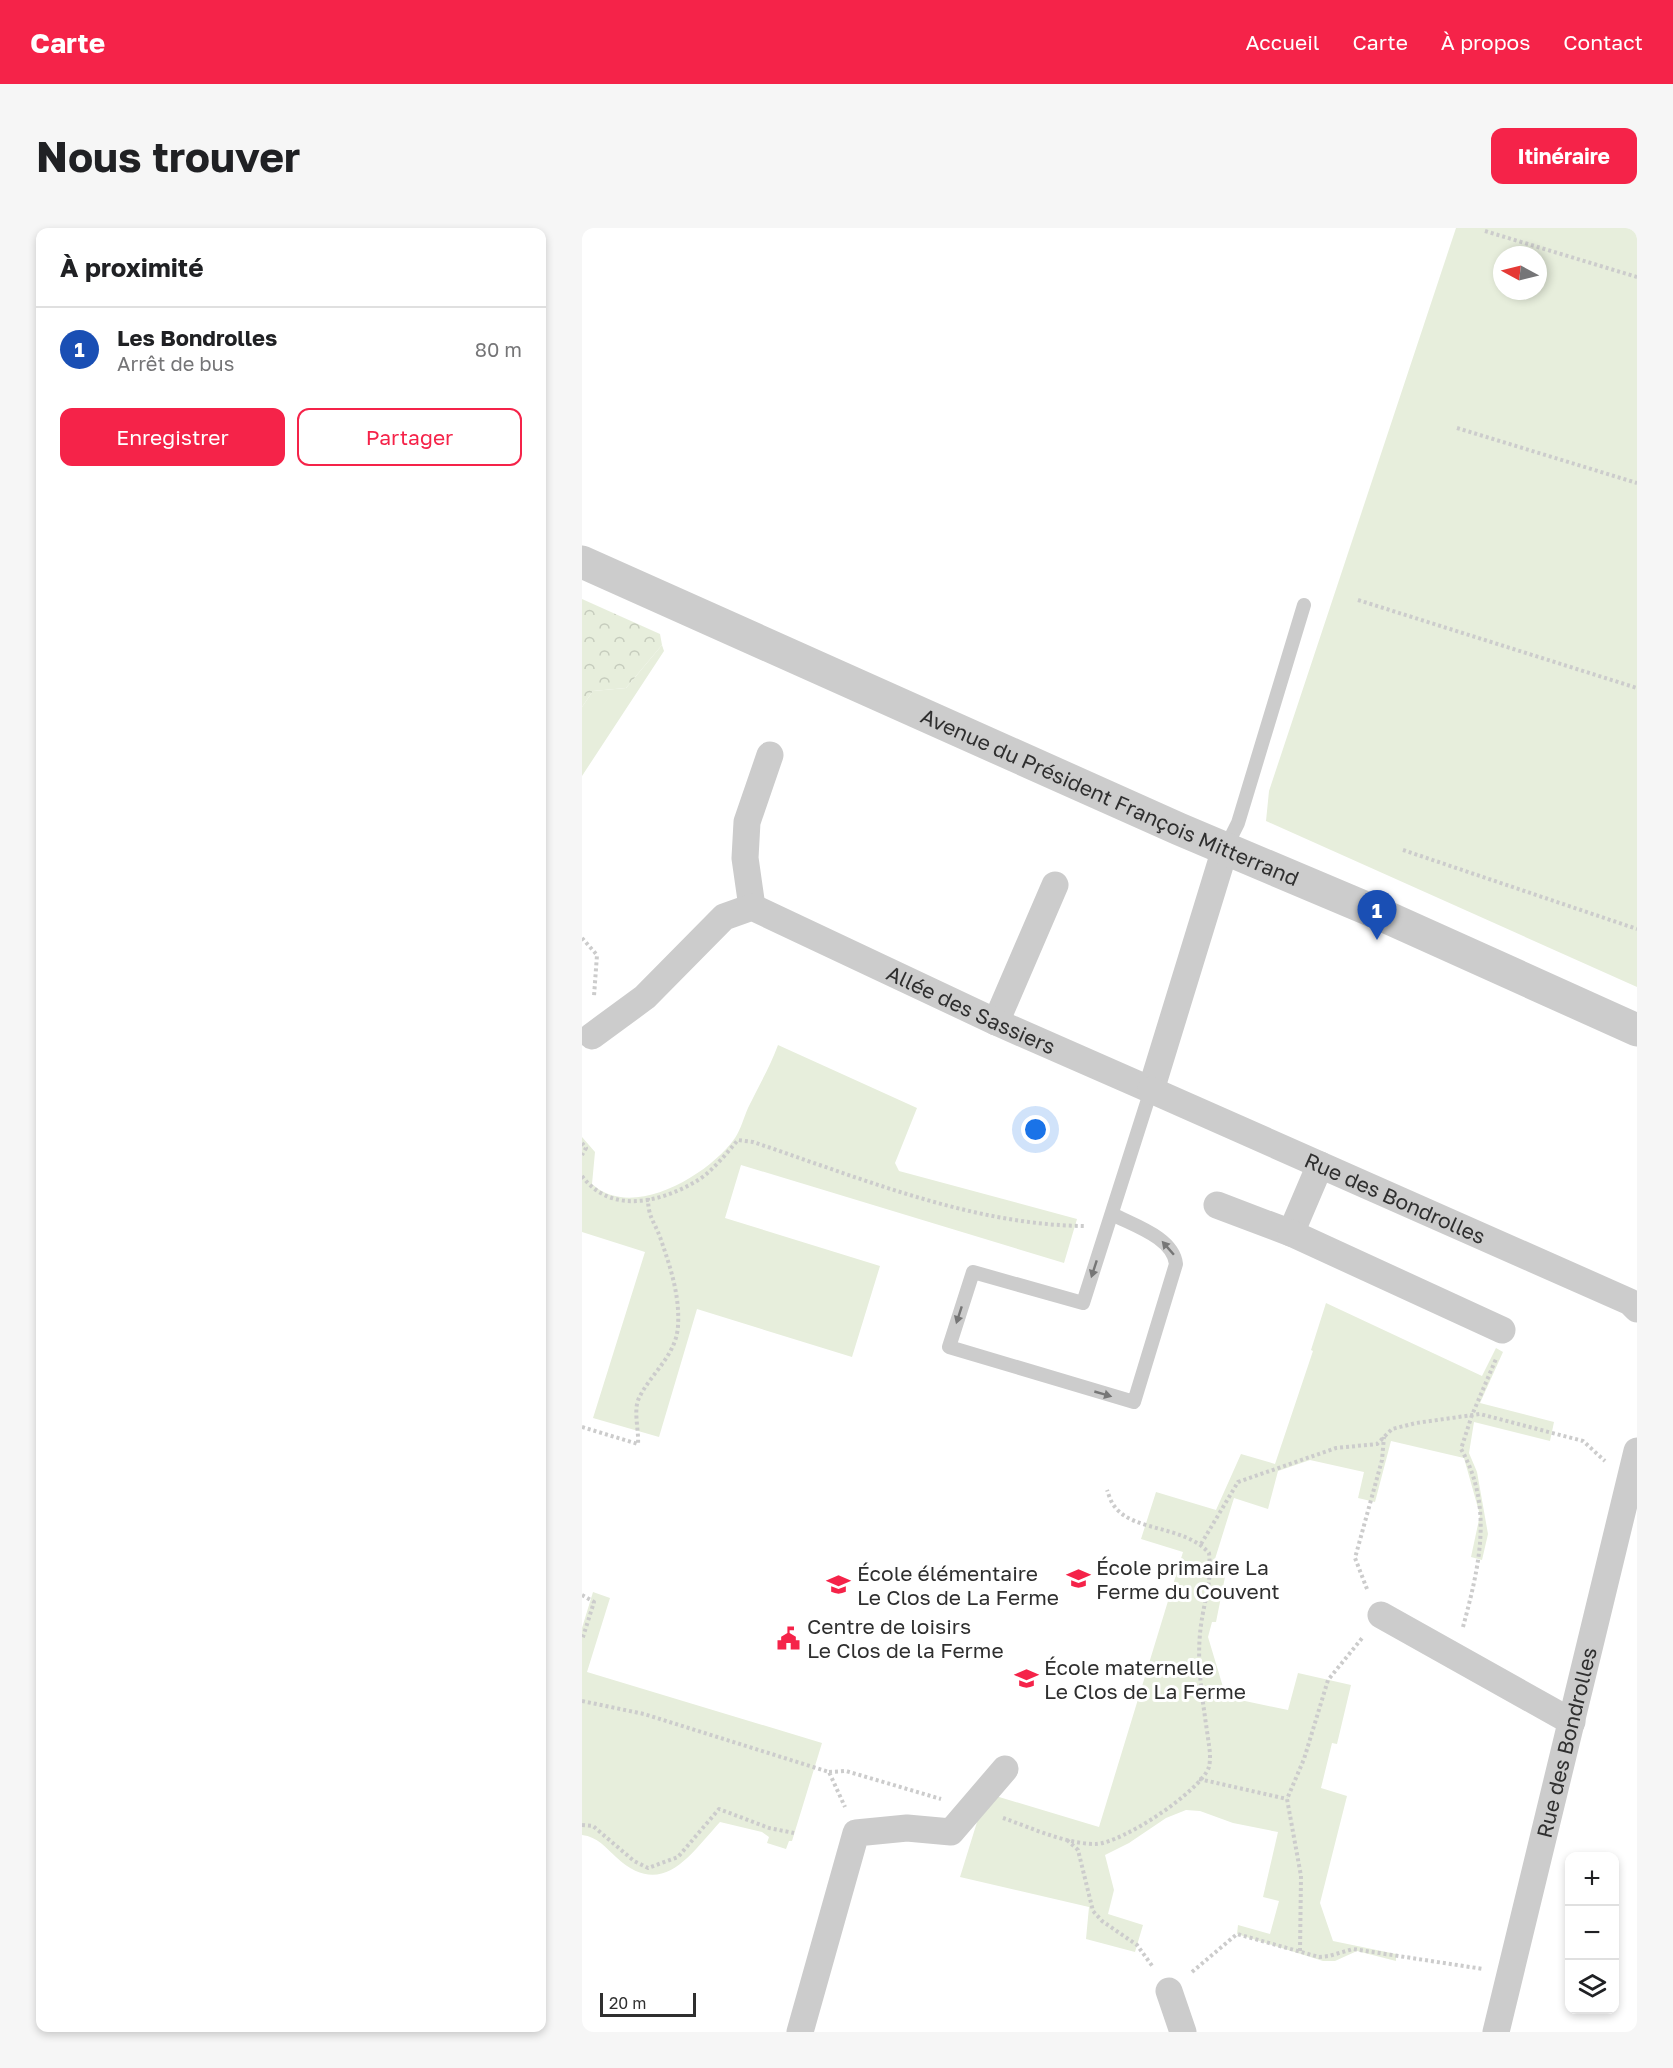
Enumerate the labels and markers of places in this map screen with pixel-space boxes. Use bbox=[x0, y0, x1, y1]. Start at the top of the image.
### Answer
pin: 1 bbox=[1358, 890, 1396, 940]
place label: École primaire La Ferme du Couvent bbox=[1096, 1554, 1280, 1604]
place label: École élémentaire Le Clos de La Ferme bbox=[857, 1560, 1059, 1610]
school or university icon: École primaire La Ferme du Couvent bbox=[1065, 1566, 1091, 1592]
school or university icon: École élémentaire Le Clos de La Ferme bbox=[826, 1572, 852, 1598]
place label: Centre de loisirs Le Clos de la Ferme bbox=[807, 1613, 1004, 1663]
public building icon: Centre de loisirs Le Clos de la Ferme bbox=[776, 1625, 802, 1651]
place label: École maternelle Le Clos de La Ferme bbox=[1044, 1654, 1246, 1704]
school or university icon: École maternelle Le Clos de La Ferme bbox=[1013, 1666, 1039, 1692]

